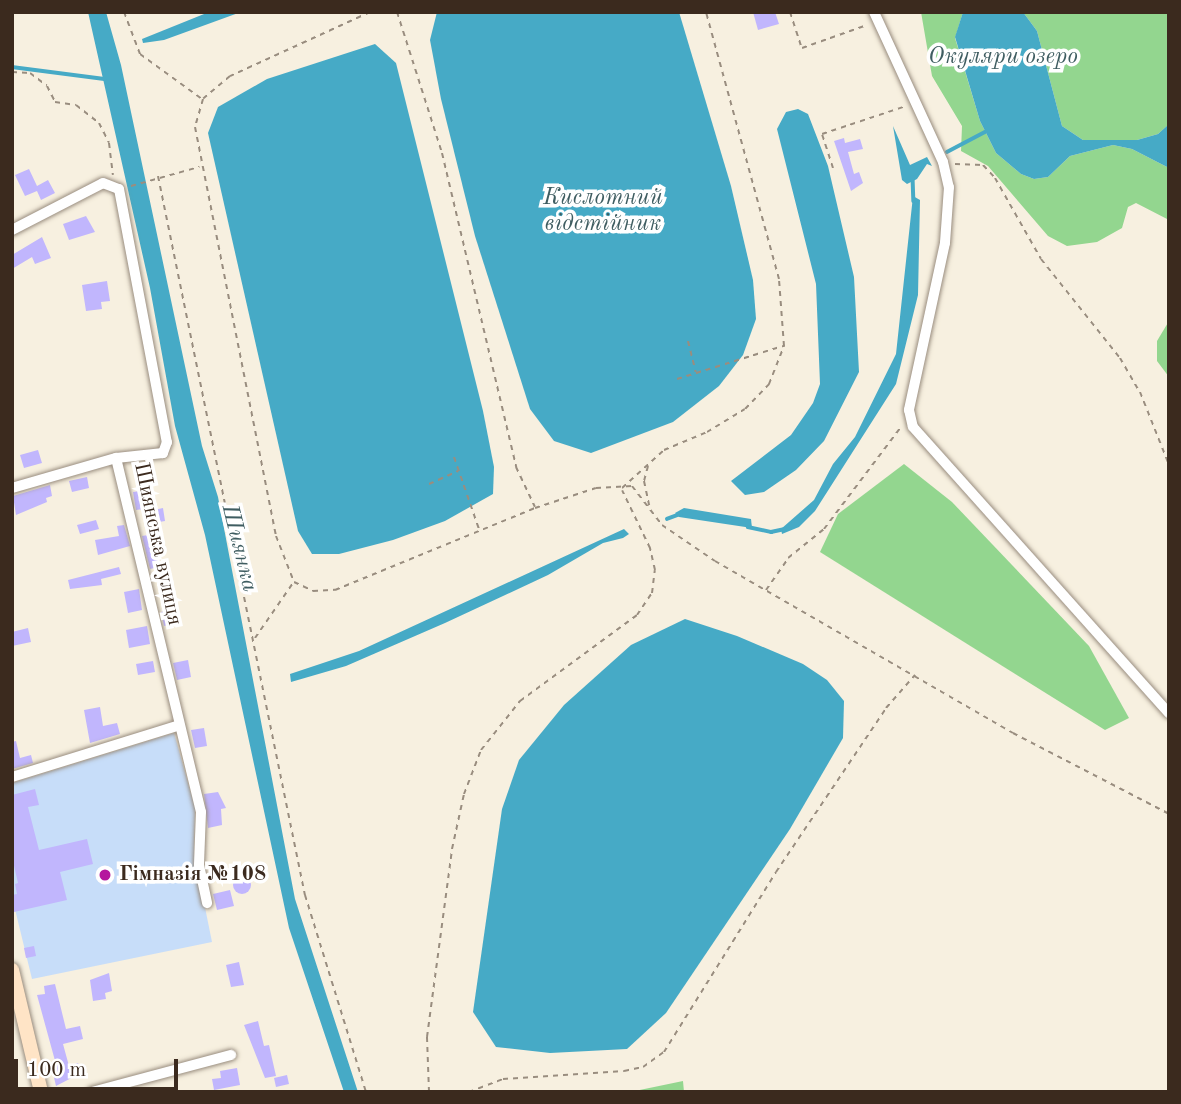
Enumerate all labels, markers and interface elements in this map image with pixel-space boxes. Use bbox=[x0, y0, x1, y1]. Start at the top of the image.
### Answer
water label: Окуляри озеро bbox=[928, 43, 1078, 71]
water label: Кислотний відстійник bbox=[543, 184, 663, 238]
street label: Шиянська вулиця bbox=[127, 460, 187, 628]
water label: Шиянка bbox=[215, 501, 263, 595]
place label: Гімназія №108 bbox=[119, 862, 266, 888]
marker: Гімназія №108 bbox=[97, 867, 113, 883]
scale bar bbox=[18, 1044, 182, 1088]
text: 100 m bbox=[27, 1060, 86, 1081]

